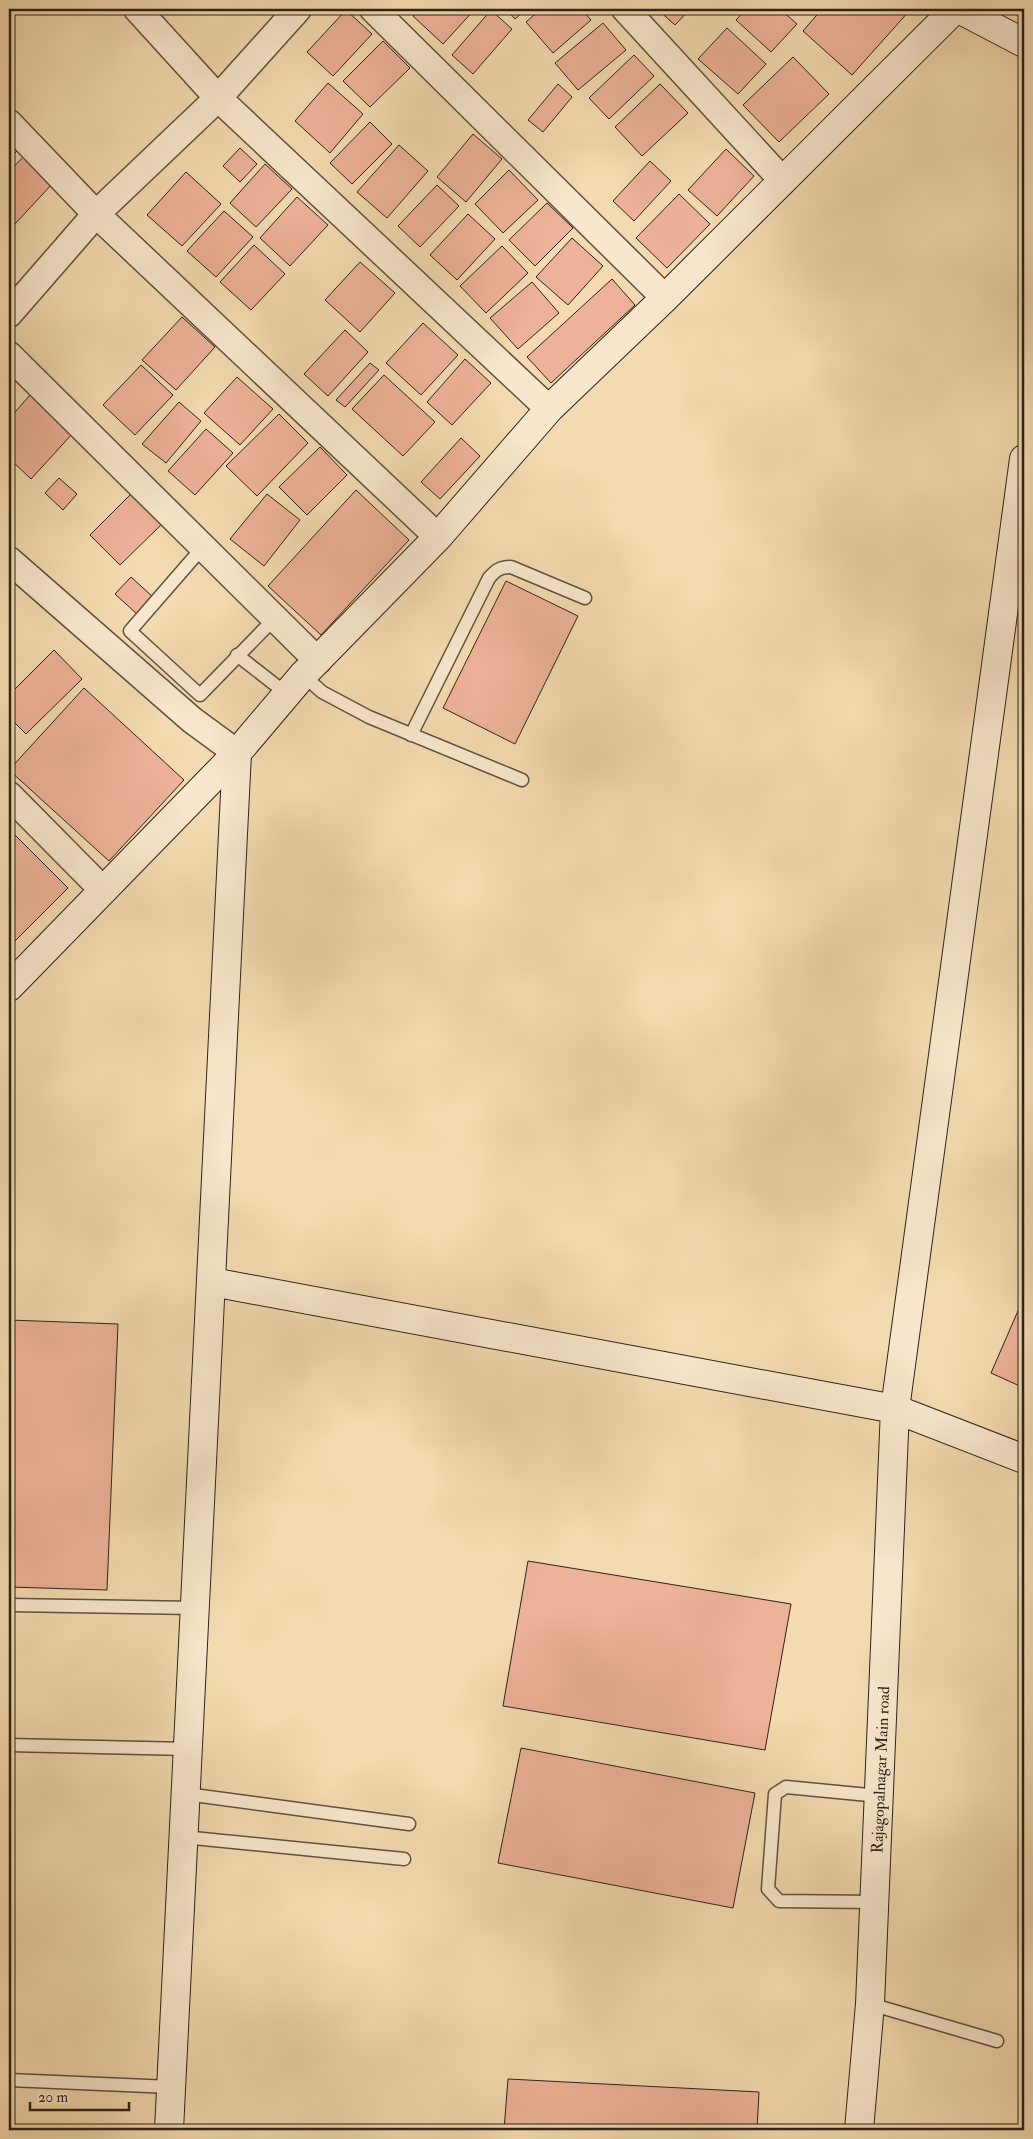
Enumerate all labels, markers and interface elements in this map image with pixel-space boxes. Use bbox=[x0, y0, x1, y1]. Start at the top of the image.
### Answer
street label: Rajagopalnagar Main road bbox=[867, 1686, 894, 1854]
scale bar bbox=[30, 2079, 129, 2111]
text: 20 m bbox=[38, 2088, 68, 2107]

